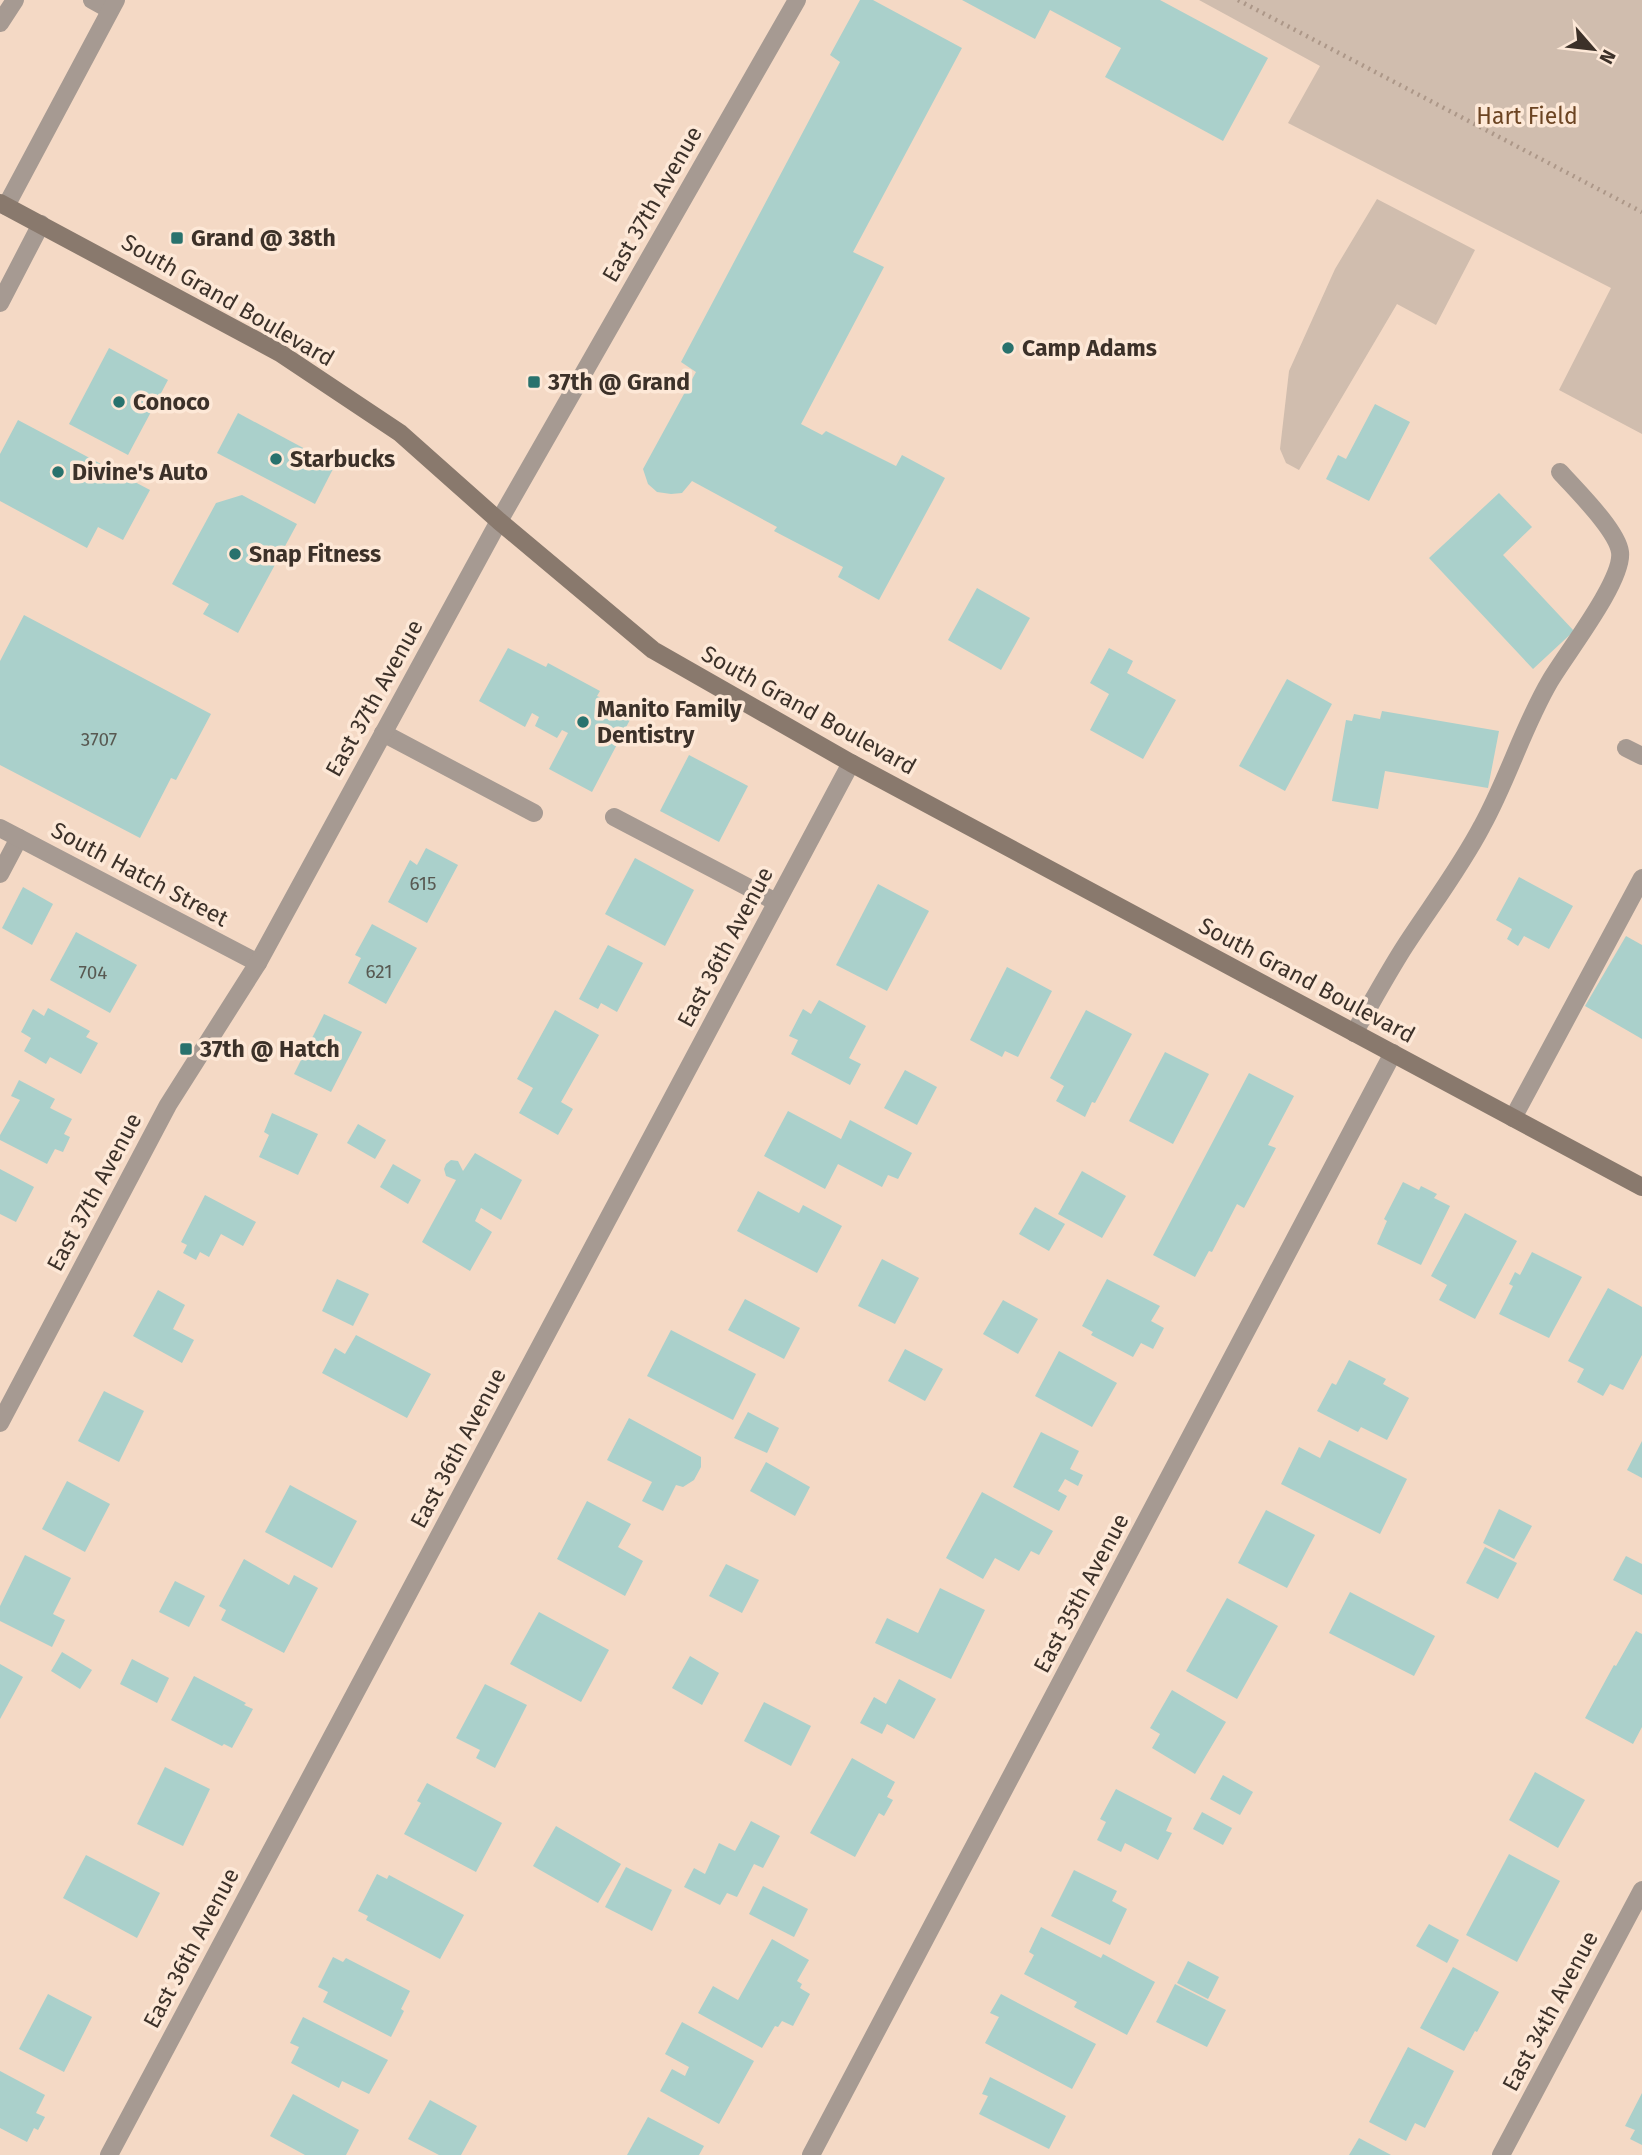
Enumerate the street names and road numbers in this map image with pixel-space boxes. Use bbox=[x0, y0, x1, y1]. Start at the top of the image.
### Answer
street label: East 37th Avenue bbox=[596, 121, 708, 287]
street label: South Grand Boulevard bbox=[117, 228, 339, 372]
street label: East 37th Avenue bbox=[319, 615, 429, 781]
street label: South Grand Boulevard bbox=[697, 639, 921, 781]
street label: South Hatch Street bbox=[47, 816, 234, 933]
street label: East 36th Avenue bbox=[671, 862, 779, 1032]
street label: South Grand Boulevard bbox=[1194, 911, 1420, 1049]
street label: East 37th Avenue bbox=[41, 1108, 147, 1276]
street label: East 36th Avenue bbox=[404, 1363, 512, 1533]
street label: East 35th Avenue bbox=[1027, 1509, 1135, 1677]
street label: East 36th Avenue bbox=[137, 1863, 245, 2033]
street label: East 34th Avenue bbox=[1496, 1926, 1604, 2096]

